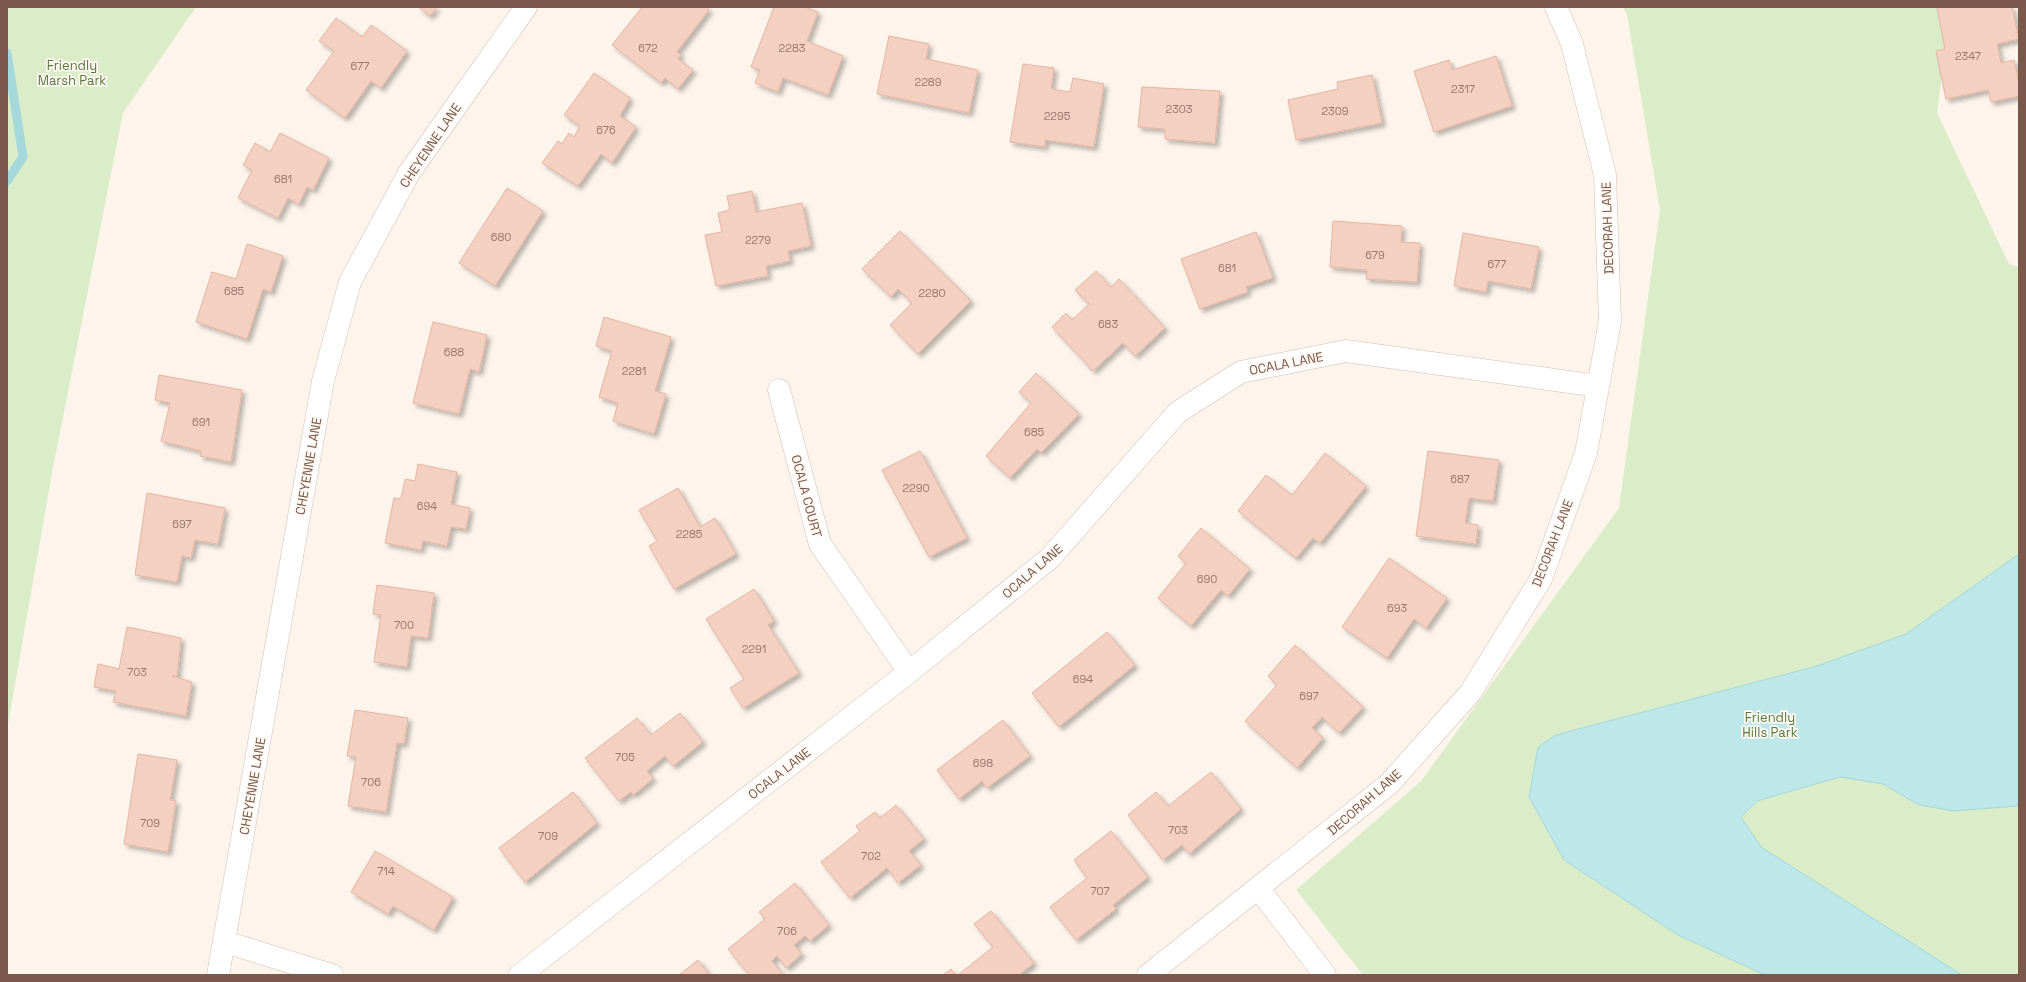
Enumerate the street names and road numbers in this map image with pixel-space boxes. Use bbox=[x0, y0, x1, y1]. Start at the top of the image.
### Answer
street label: CHEYENNE LANE bbox=[396, 100, 465, 191]
street label: DECORAH LANE bbox=[1597, 181, 1618, 274]
street label: OCALA LANE bbox=[1248, 348, 1324, 379]
street label: CHEYENNE LANE bbox=[292, 416, 325, 516]
street label: OCALA COURT bbox=[787, 453, 826, 540]
street label: DECORAH LANE bbox=[1528, 497, 1577, 589]
street label: OCALA LANE bbox=[999, 540, 1066, 602]
street label: CHEYENNE LANE bbox=[236, 736, 269, 836]
street label: OCALA LANE bbox=[745, 744, 814, 803]
street label: DECORAH LANE bbox=[1324, 766, 1405, 839]

